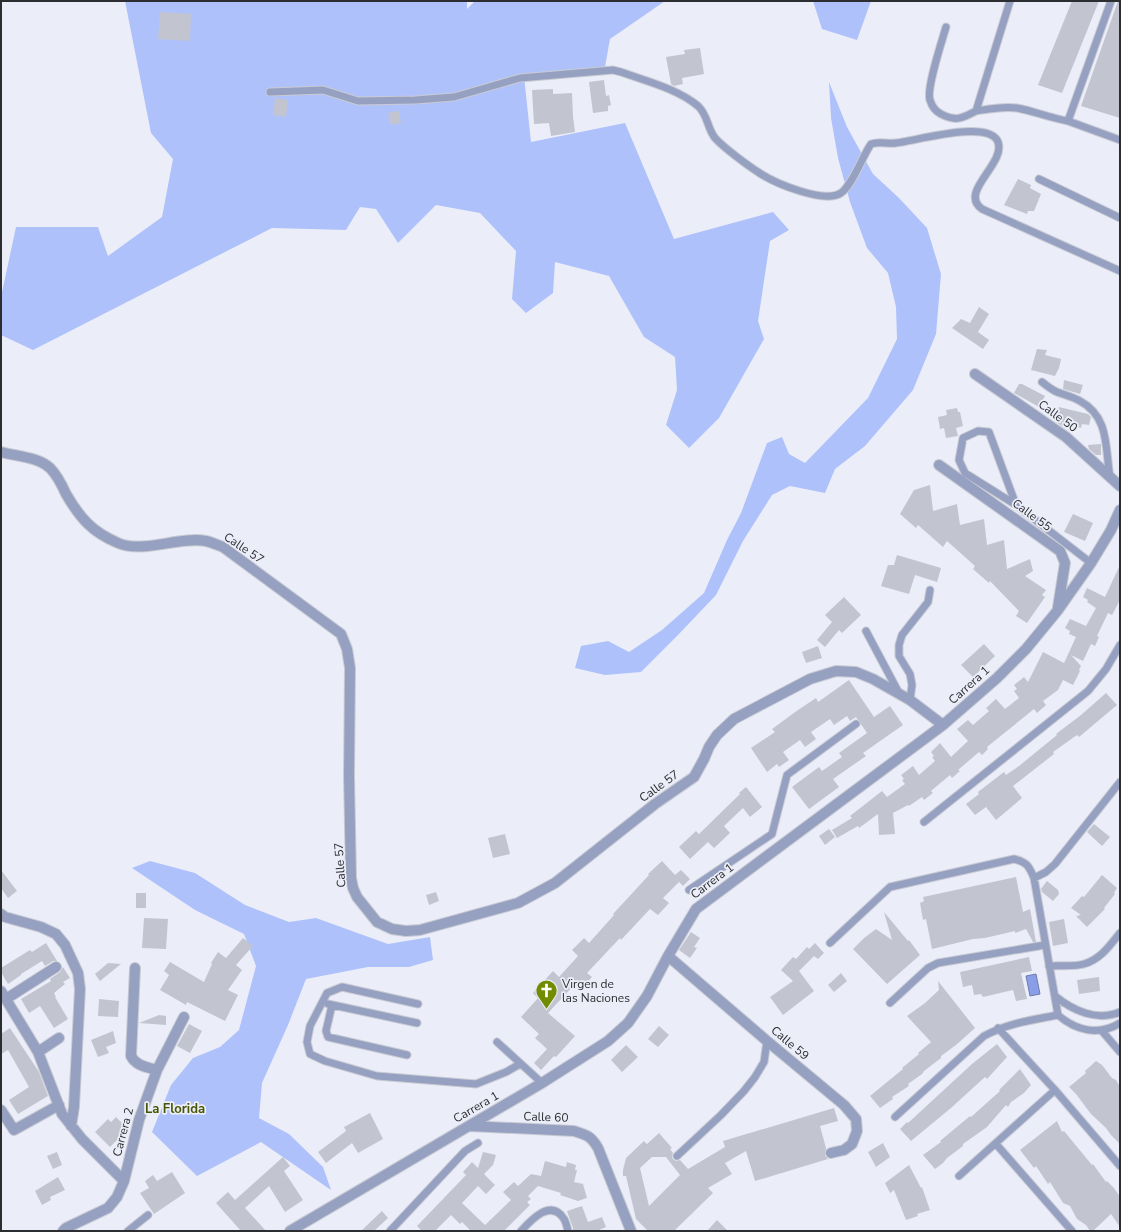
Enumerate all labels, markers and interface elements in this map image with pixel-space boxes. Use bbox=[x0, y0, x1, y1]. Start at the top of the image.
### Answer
street label: Calle 50 bbox=[1035, 396, 1081, 436]
street label: Calle 55 bbox=[1009, 495, 1055, 535]
street label: Calle 57 bbox=[221, 529, 267, 567]
street label: Carrera 1 bbox=[945, 662, 993, 708]
street label: Calle 57 bbox=[636, 766, 682, 806]
street label: Calle 57 bbox=[330, 842, 350, 888]
street label: Carrera 1 bbox=[687, 860, 737, 902]
place label: Virgen de las Naciones bbox=[561, 976, 630, 1006]
church icon: Virgen de las Naciones bbox=[534, 978, 560, 1011]
street label: Calle 59 bbox=[768, 1022, 812, 1064]
street label: Carrera 1 bbox=[450, 1088, 502, 1126]
district label: La Florida bbox=[145, 1100, 205, 1118]
street label: Carrera 2 bbox=[109, 1106, 137, 1158]
street label: Calle 60 bbox=[523, 1108, 569, 1126]

